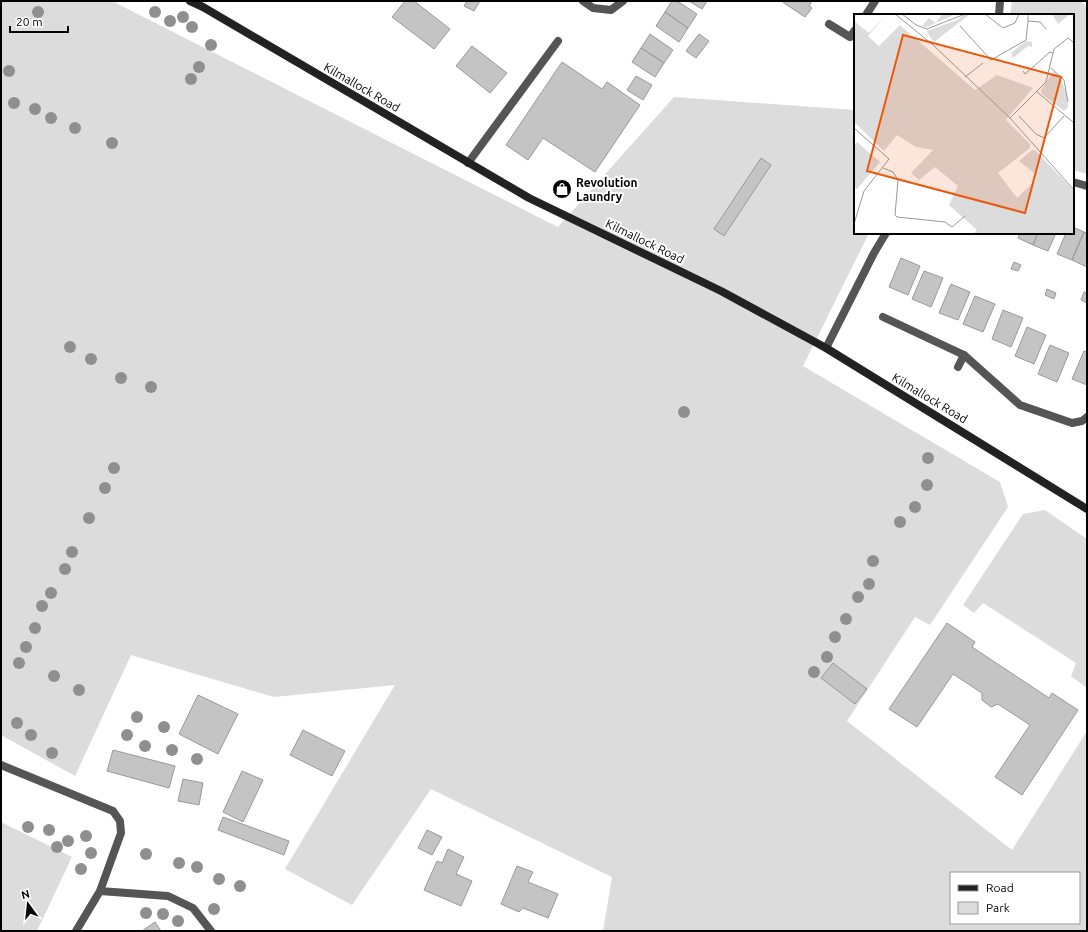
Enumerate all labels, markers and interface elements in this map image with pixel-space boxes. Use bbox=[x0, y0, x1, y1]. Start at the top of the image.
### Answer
scale bar bbox=[10, 8, 68, 34]
inset map bbox=[854, 14, 1074, 234]
text: 20 m bbox=[16, 15, 43, 28]
street label: Kilmallock Road bbox=[322, 60, 402, 114]
place label: Revolution Laundry bbox=[576, 176, 637, 203]
shop icon: Revolution Laundry bbox=[551, 178, 573, 200]
street label: Kilmallock Road bbox=[604, 216, 686, 266]
street label: Kilmallock Road bbox=[890, 370, 970, 426]
legend bbox=[950, 872, 1080, 924]
text: Road bbox=[986, 881, 1014, 894]
north arrow bbox=[8, 884, 48, 924]
text: N bbox=[20, 887, 31, 901]
text: Park bbox=[986, 901, 1010, 914]

